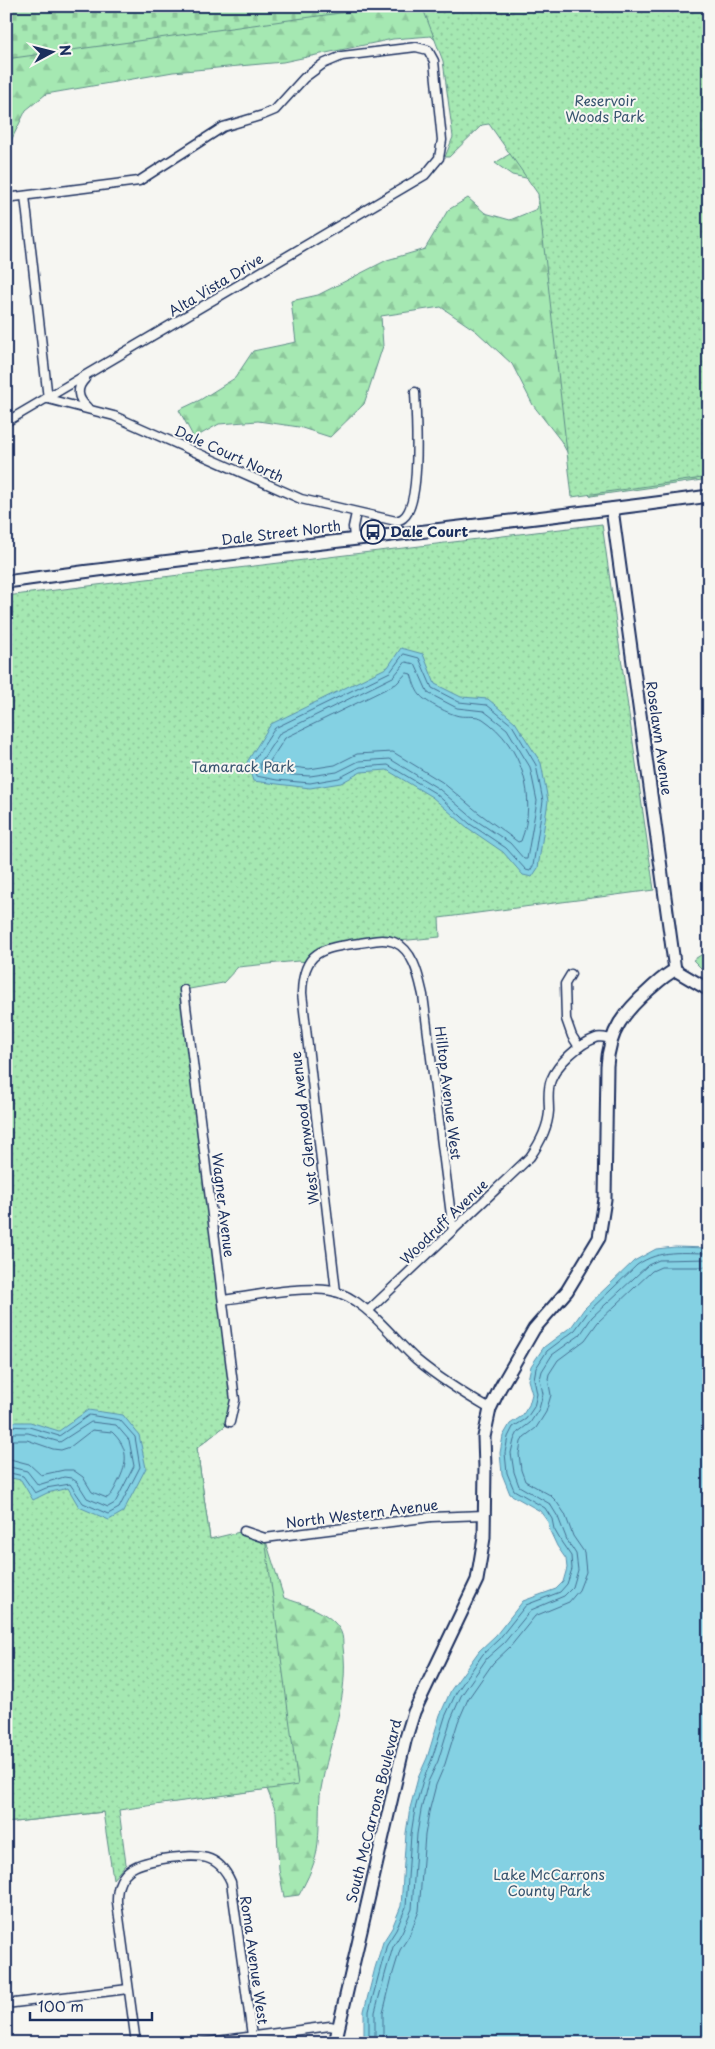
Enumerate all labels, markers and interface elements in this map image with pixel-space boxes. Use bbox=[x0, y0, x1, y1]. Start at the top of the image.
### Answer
north arrow bbox=[28, 28, 78, 78]
text: N bbox=[54, 44, 76, 57]
park label: Reservoir Woods Park bbox=[565, 90, 645, 127]
street label: Alta Vista Drive bbox=[164, 248, 267, 321]
street label: Dale Court North bbox=[171, 420, 287, 487]
street label: Dale Street North bbox=[220, 515, 342, 550]
bus stop icon: Dale Court bbox=[360, 519, 386, 545]
place label: Dale Court bbox=[390, 521, 468, 542]
street label: Roselawn Avenue bbox=[641, 679, 678, 797]
park label: Tamarack Park bbox=[191, 756, 295, 777]
street label: Hilltop Avenue West bbox=[430, 1025, 467, 1161]
street label: West Glenwood Avenue bbox=[285, 1050, 324, 1206]
street label: Wagner Avenue bbox=[207, 1151, 240, 1259]
street label: Woodruff Avenue bbox=[395, 1174, 492, 1269]
street label: North Western Avenue bbox=[285, 1494, 440, 1533]
street label: South McCarrons Boulevard bbox=[341, 1716, 407, 1905]
park label: Lake McCarrons County Park bbox=[493, 1864, 605, 1901]
street label: Roma Avenue West bbox=[235, 1894, 274, 2026]
scale bar bbox=[30, 1989, 152, 2021]
text: 100 m bbox=[38, 1994, 84, 2017]

